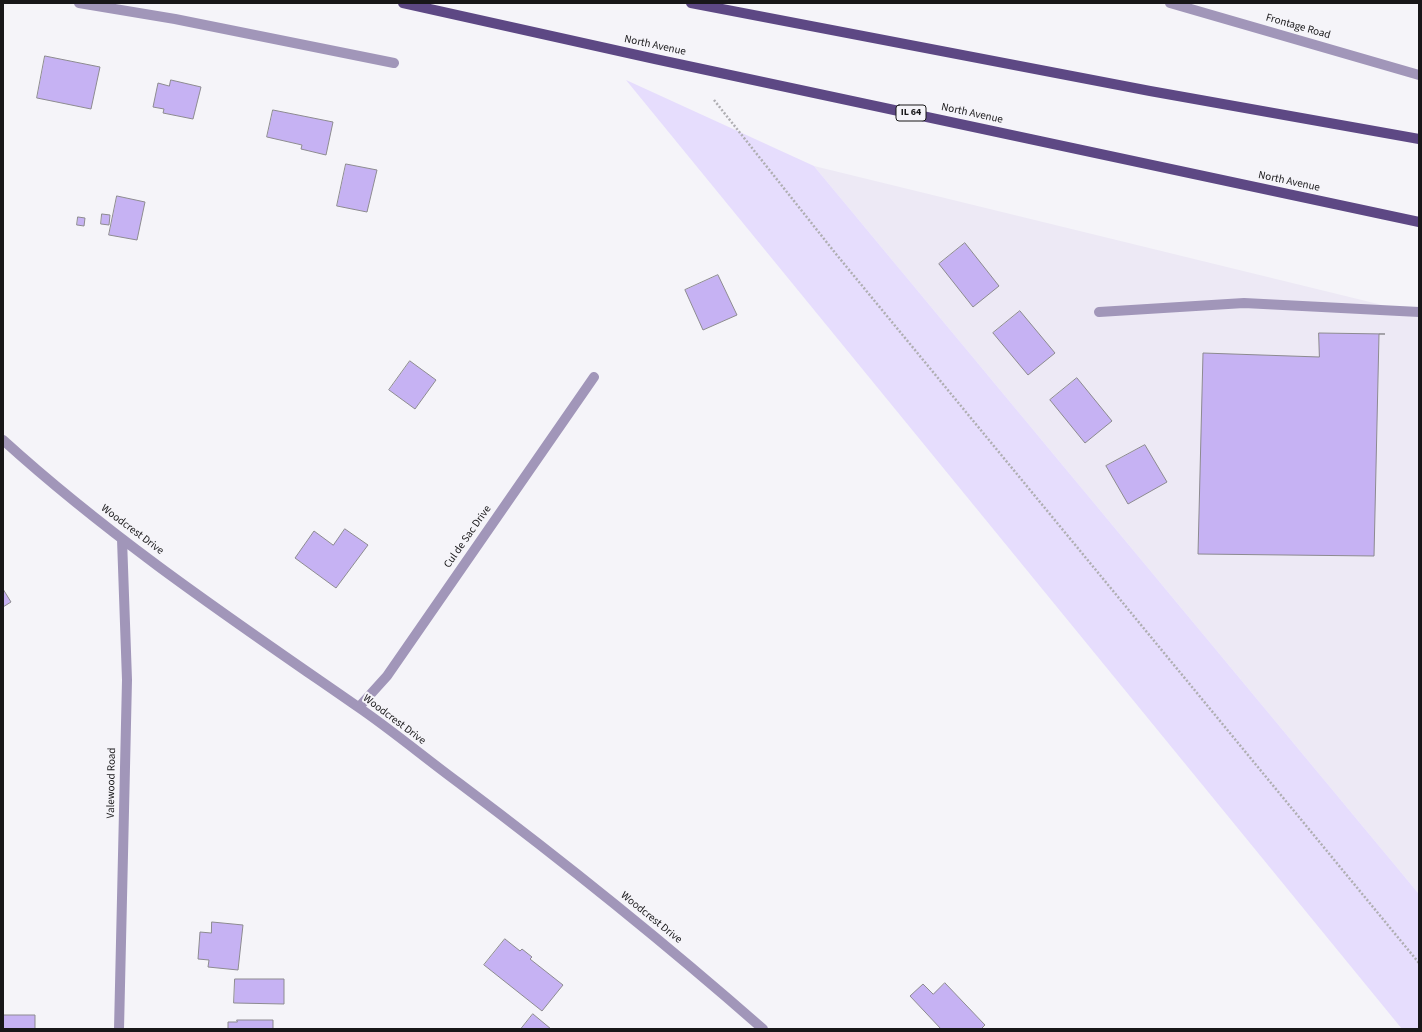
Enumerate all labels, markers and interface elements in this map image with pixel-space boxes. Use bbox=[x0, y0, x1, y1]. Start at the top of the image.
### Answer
street label: Frontage Road bbox=[1264, 11, 1332, 43]
street label: North Avenue bbox=[623, 33, 687, 59]
street label: North Avenue bbox=[940, 101, 1004, 127]
road number: IL 64 bbox=[896, 105, 926, 121]
street label: North Avenue bbox=[1257, 169, 1321, 195]
street label: Woodcrest Drive bbox=[98, 502, 166, 558]
street label: Cul de Sac Drive bbox=[442, 503, 494, 571]
street label: Woodcrest Drive bbox=[360, 692, 428, 748]
street label: Valewood Road bbox=[105, 747, 119, 819]
street label: Woodcrest Drive bbox=[618, 889, 684, 947]

